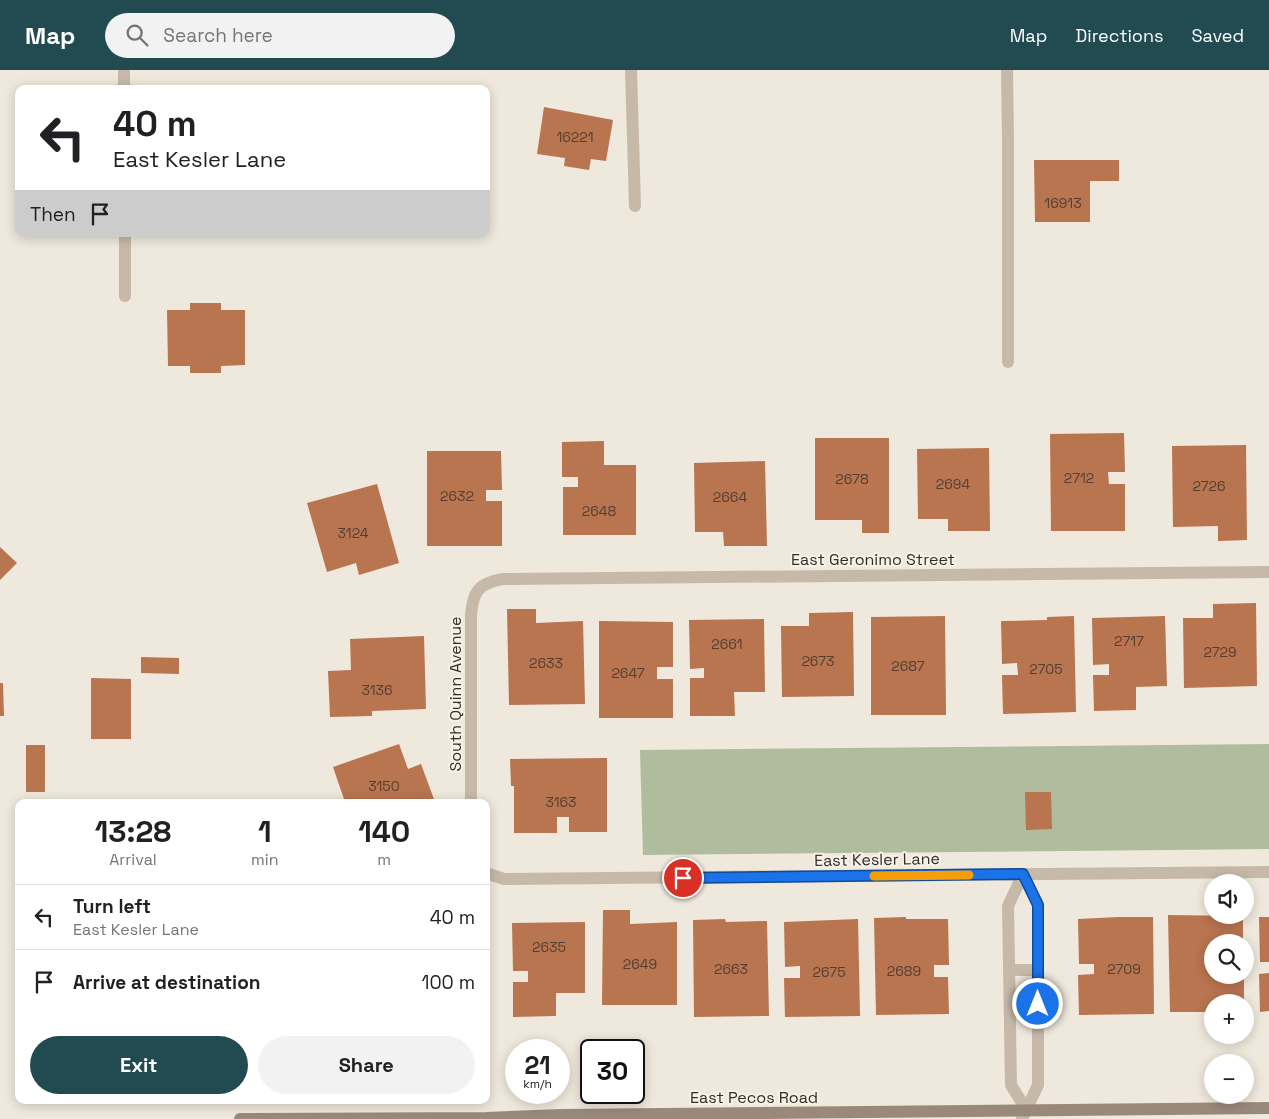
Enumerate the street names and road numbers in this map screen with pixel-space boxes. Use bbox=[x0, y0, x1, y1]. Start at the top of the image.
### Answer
street label: East Geronimo Street bbox=[791, 549, 955, 570]
street label: South Quinn Avenue bbox=[445, 616, 466, 772]
street label: East Kesler Lane bbox=[814, 848, 940, 871]
street label: East Pecos Road bbox=[690, 1087, 818, 1108]

